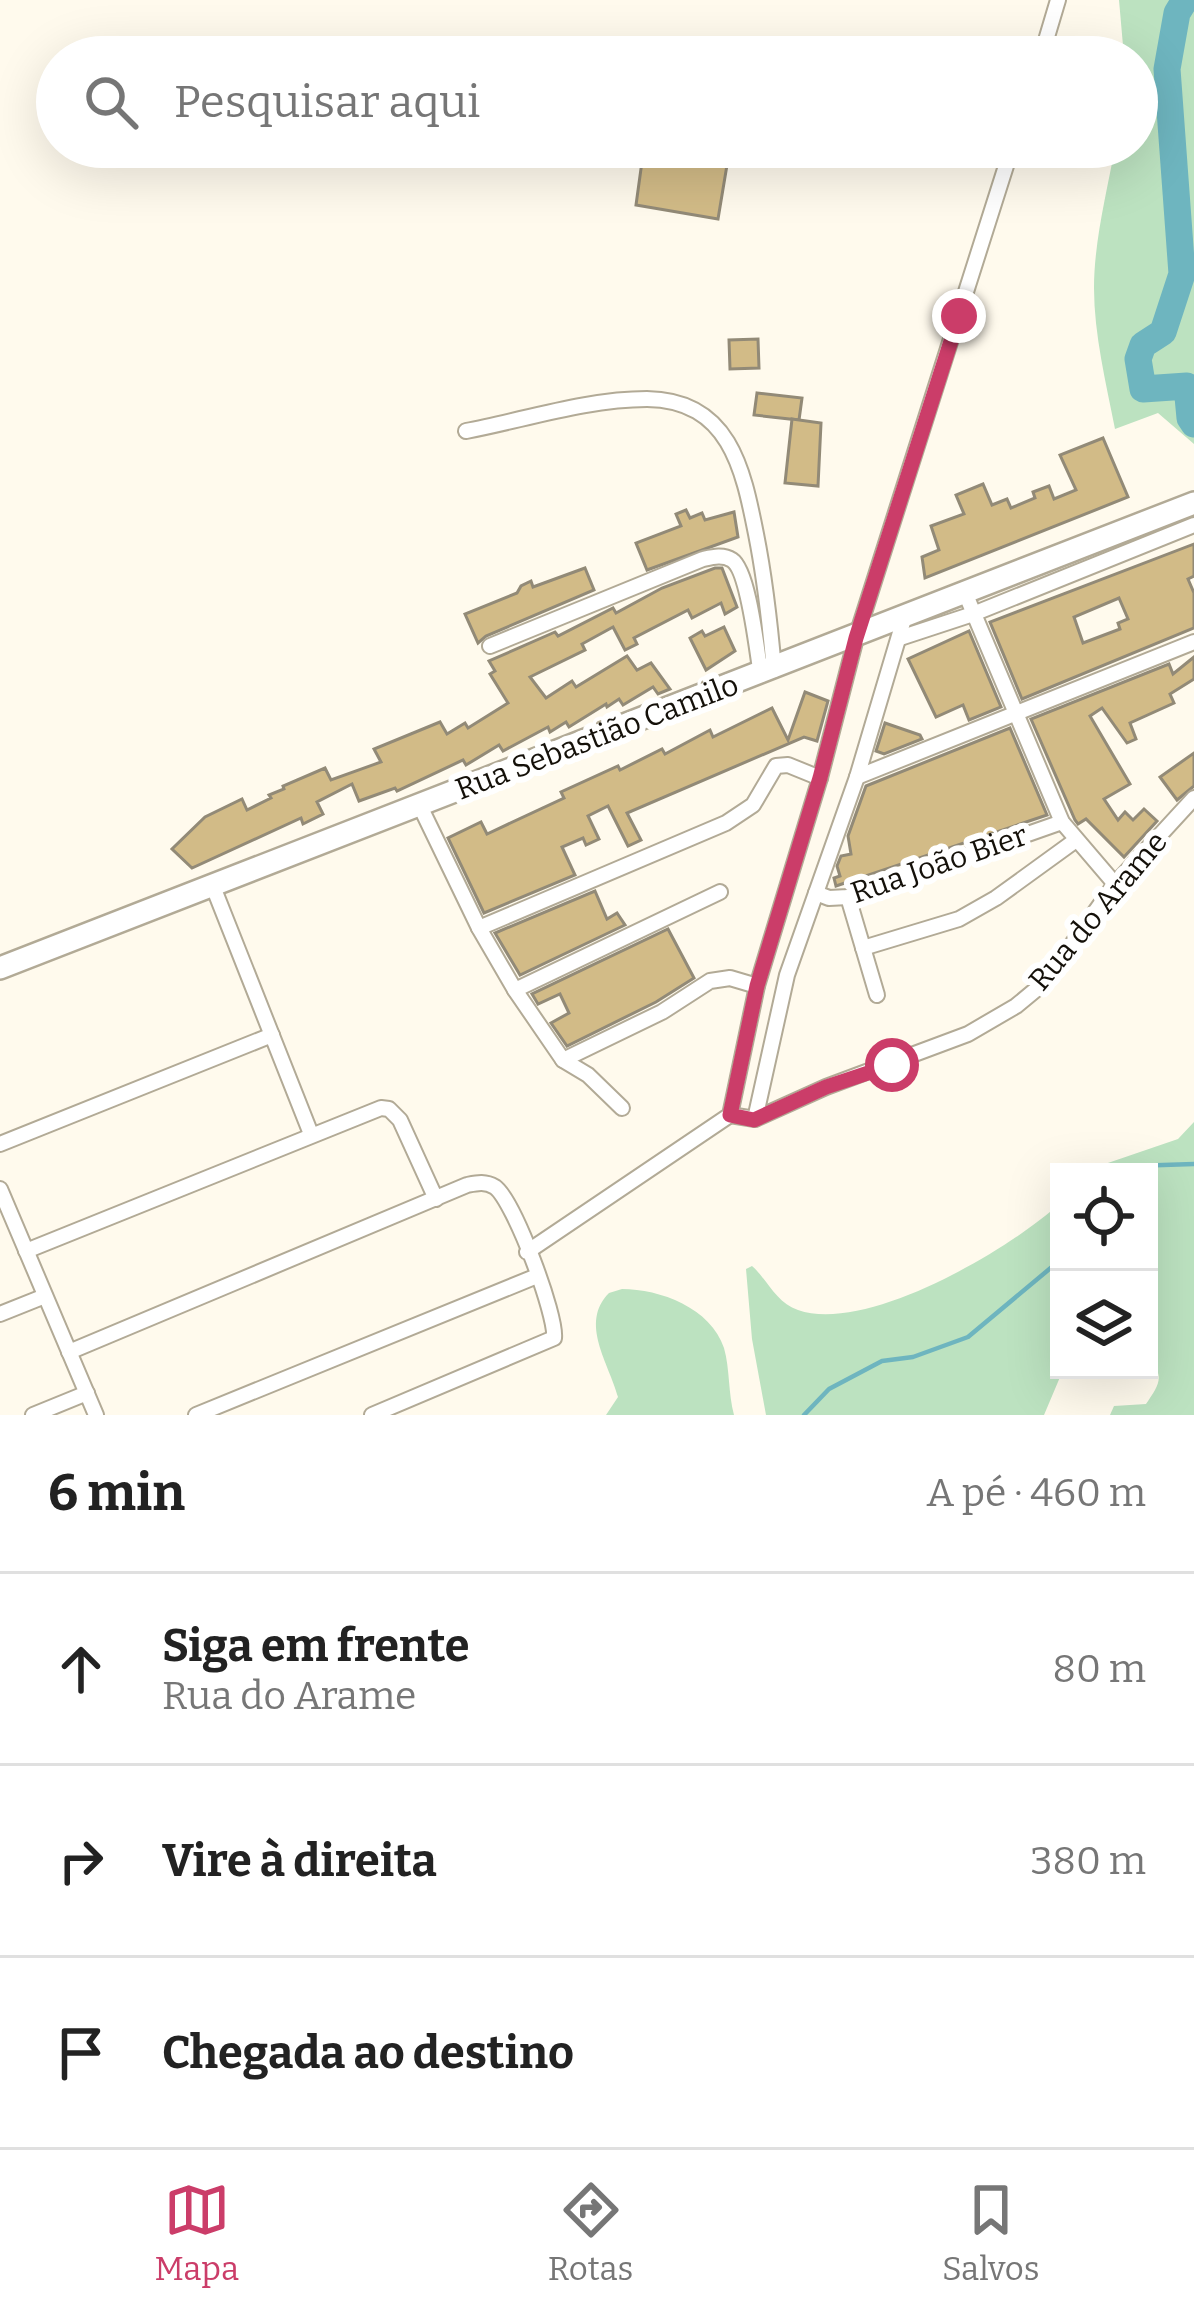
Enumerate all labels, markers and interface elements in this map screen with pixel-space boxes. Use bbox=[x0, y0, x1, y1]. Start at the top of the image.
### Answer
search box bbox=[36, 36, 1158, 168]
icon: search bbox=[78, 69, 144, 135]
text: Pesquisar aqui bbox=[174, 75, 480, 129]
route end bbox=[932, 289, 986, 343]
street label: Rua Sebastião Camilo bbox=[450, 666, 744, 808]
street label: Rua João Bier bbox=[846, 817, 1032, 911]
street label: Rua do Arame bbox=[1021, 824, 1175, 998]
route start bbox=[865, 1038, 919, 1092]
map controls bbox=[1050, 1163, 1158, 1379]
button: locate bbox=[1050, 1163, 1158, 1271]
button: layers bbox=[1050, 1271, 1158, 1379]
text: 6 min bbox=[48, 1462, 185, 1524]
text: A pé · 460 m bbox=[926, 1470, 1146, 1516]
text: Siga em frente bbox=[162, 1619, 470, 1673]
icon: ahead bbox=[48, 1636, 114, 1702]
text: 80 m bbox=[1053, 1646, 1146, 1692]
text: Rua do Arame bbox=[162, 1673, 416, 1719]
icon: right bbox=[48, 1828, 114, 1894]
text: Vire à direita bbox=[162, 1834, 437, 1888]
text: 380 m bbox=[1030, 1838, 1146, 1884]
icon: arrive bbox=[48, 2020, 114, 2086]
text: Chegada ao destino bbox=[162, 2026, 574, 2080]
tab: Mapa bbox=[154, 2177, 239, 2289]
tab: Rotas bbox=[548, 2177, 633, 2289]
tab: Salvos bbox=[942, 2177, 1040, 2289]

